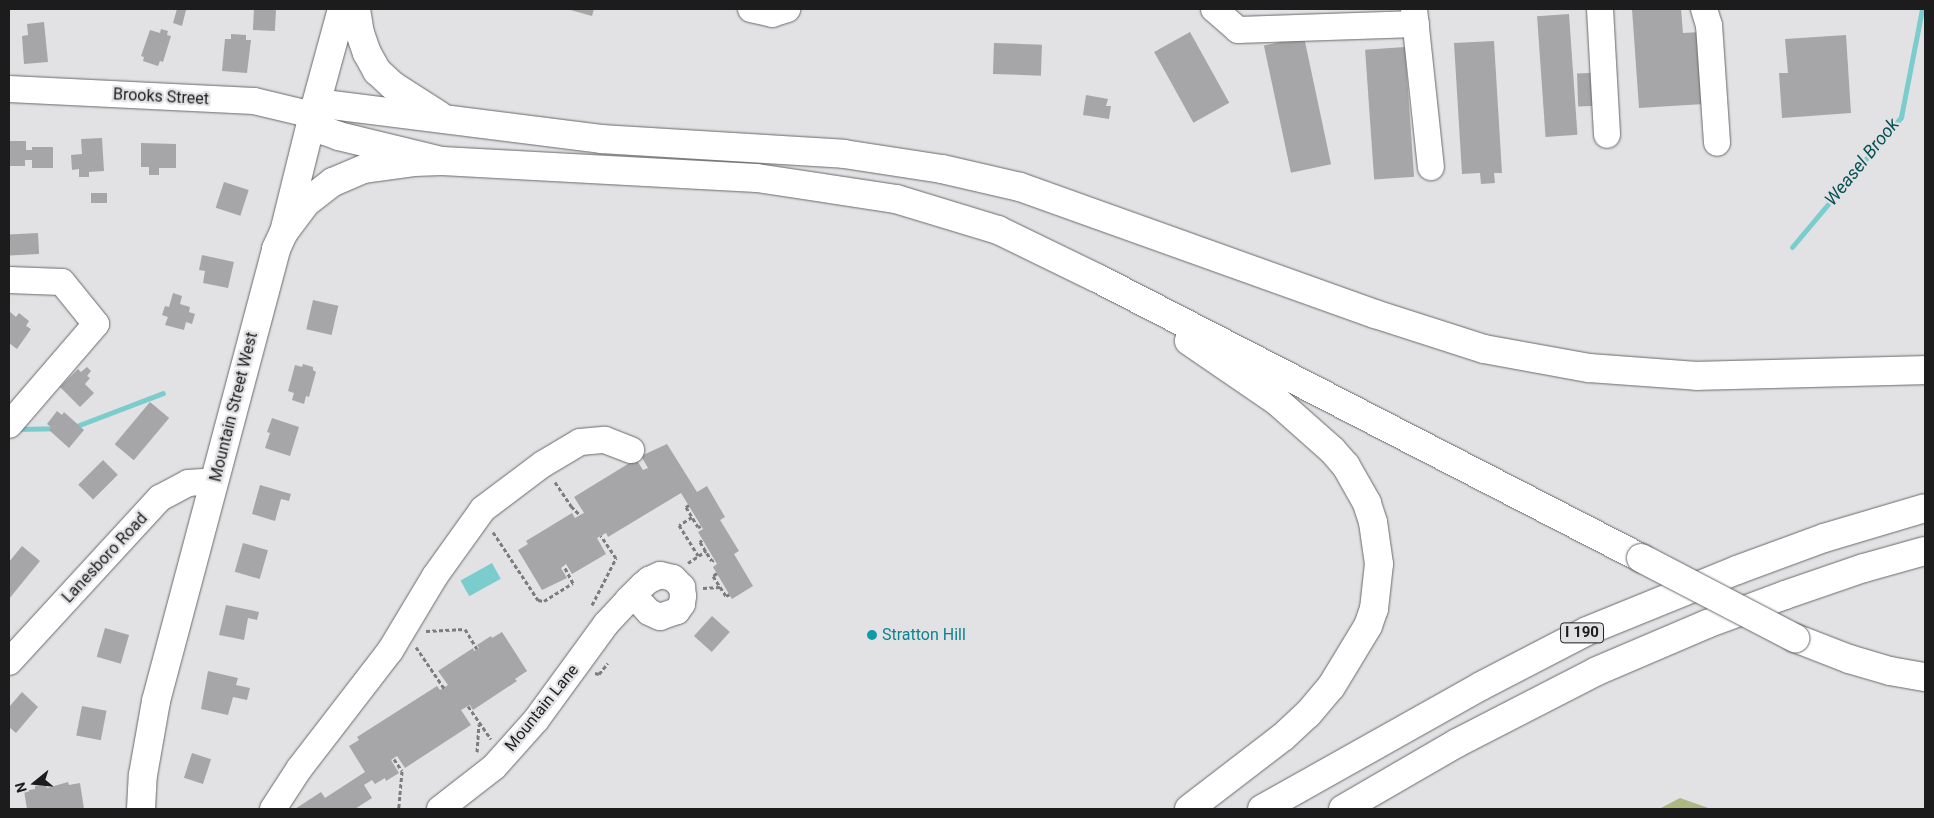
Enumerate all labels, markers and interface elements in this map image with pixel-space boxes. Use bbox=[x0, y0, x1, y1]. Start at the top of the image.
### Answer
street label: Brooks Street bbox=[113, 85, 209, 109]
water label: Weasel Brook bbox=[1820, 114, 1904, 210]
street label: Mountain Street West bbox=[206, 330, 262, 484]
street label: Lanesboro Road bbox=[58, 509, 152, 607]
road number: I 190 bbox=[1560, 620, 1604, 646]
place label: Stratton Hill bbox=[882, 625, 966, 645]
marker: Stratton Hill bbox=[866, 629, 878, 641]
street label: Mountain Lane bbox=[501, 661, 583, 755]
north arrow bbox=[10, 758, 60, 808]
text: N bbox=[12, 780, 30, 794]

